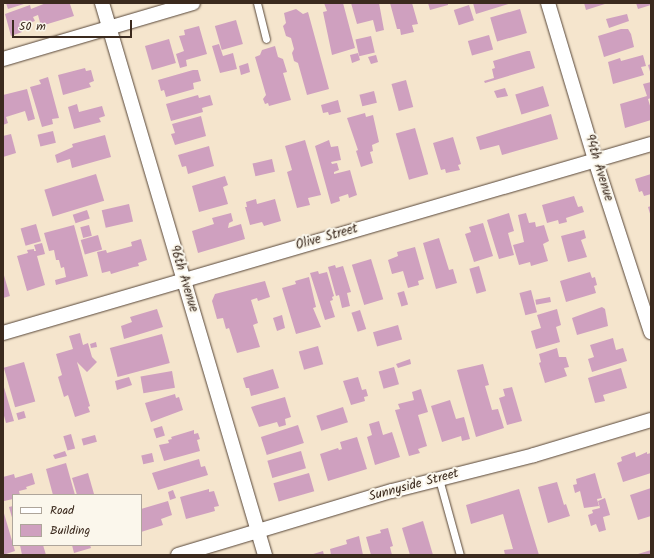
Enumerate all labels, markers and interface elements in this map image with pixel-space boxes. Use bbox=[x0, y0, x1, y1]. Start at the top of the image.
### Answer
scale bar bbox=[14, 12, 134, 38]
text: 50 m bbox=[19, 17, 46, 36]
street label: 94th Avenue bbox=[580, 133, 616, 203]
street label: Olive Street bbox=[294, 222, 360, 254]
street label: 96th Avenue bbox=[165, 244, 201, 314]
street label: Sunnyside Street bbox=[367, 467, 461, 505]
legend bbox=[12, 494, 142, 546]
text: Road bbox=[50, 501, 74, 520]
text: Building bbox=[50, 521, 90, 540]

